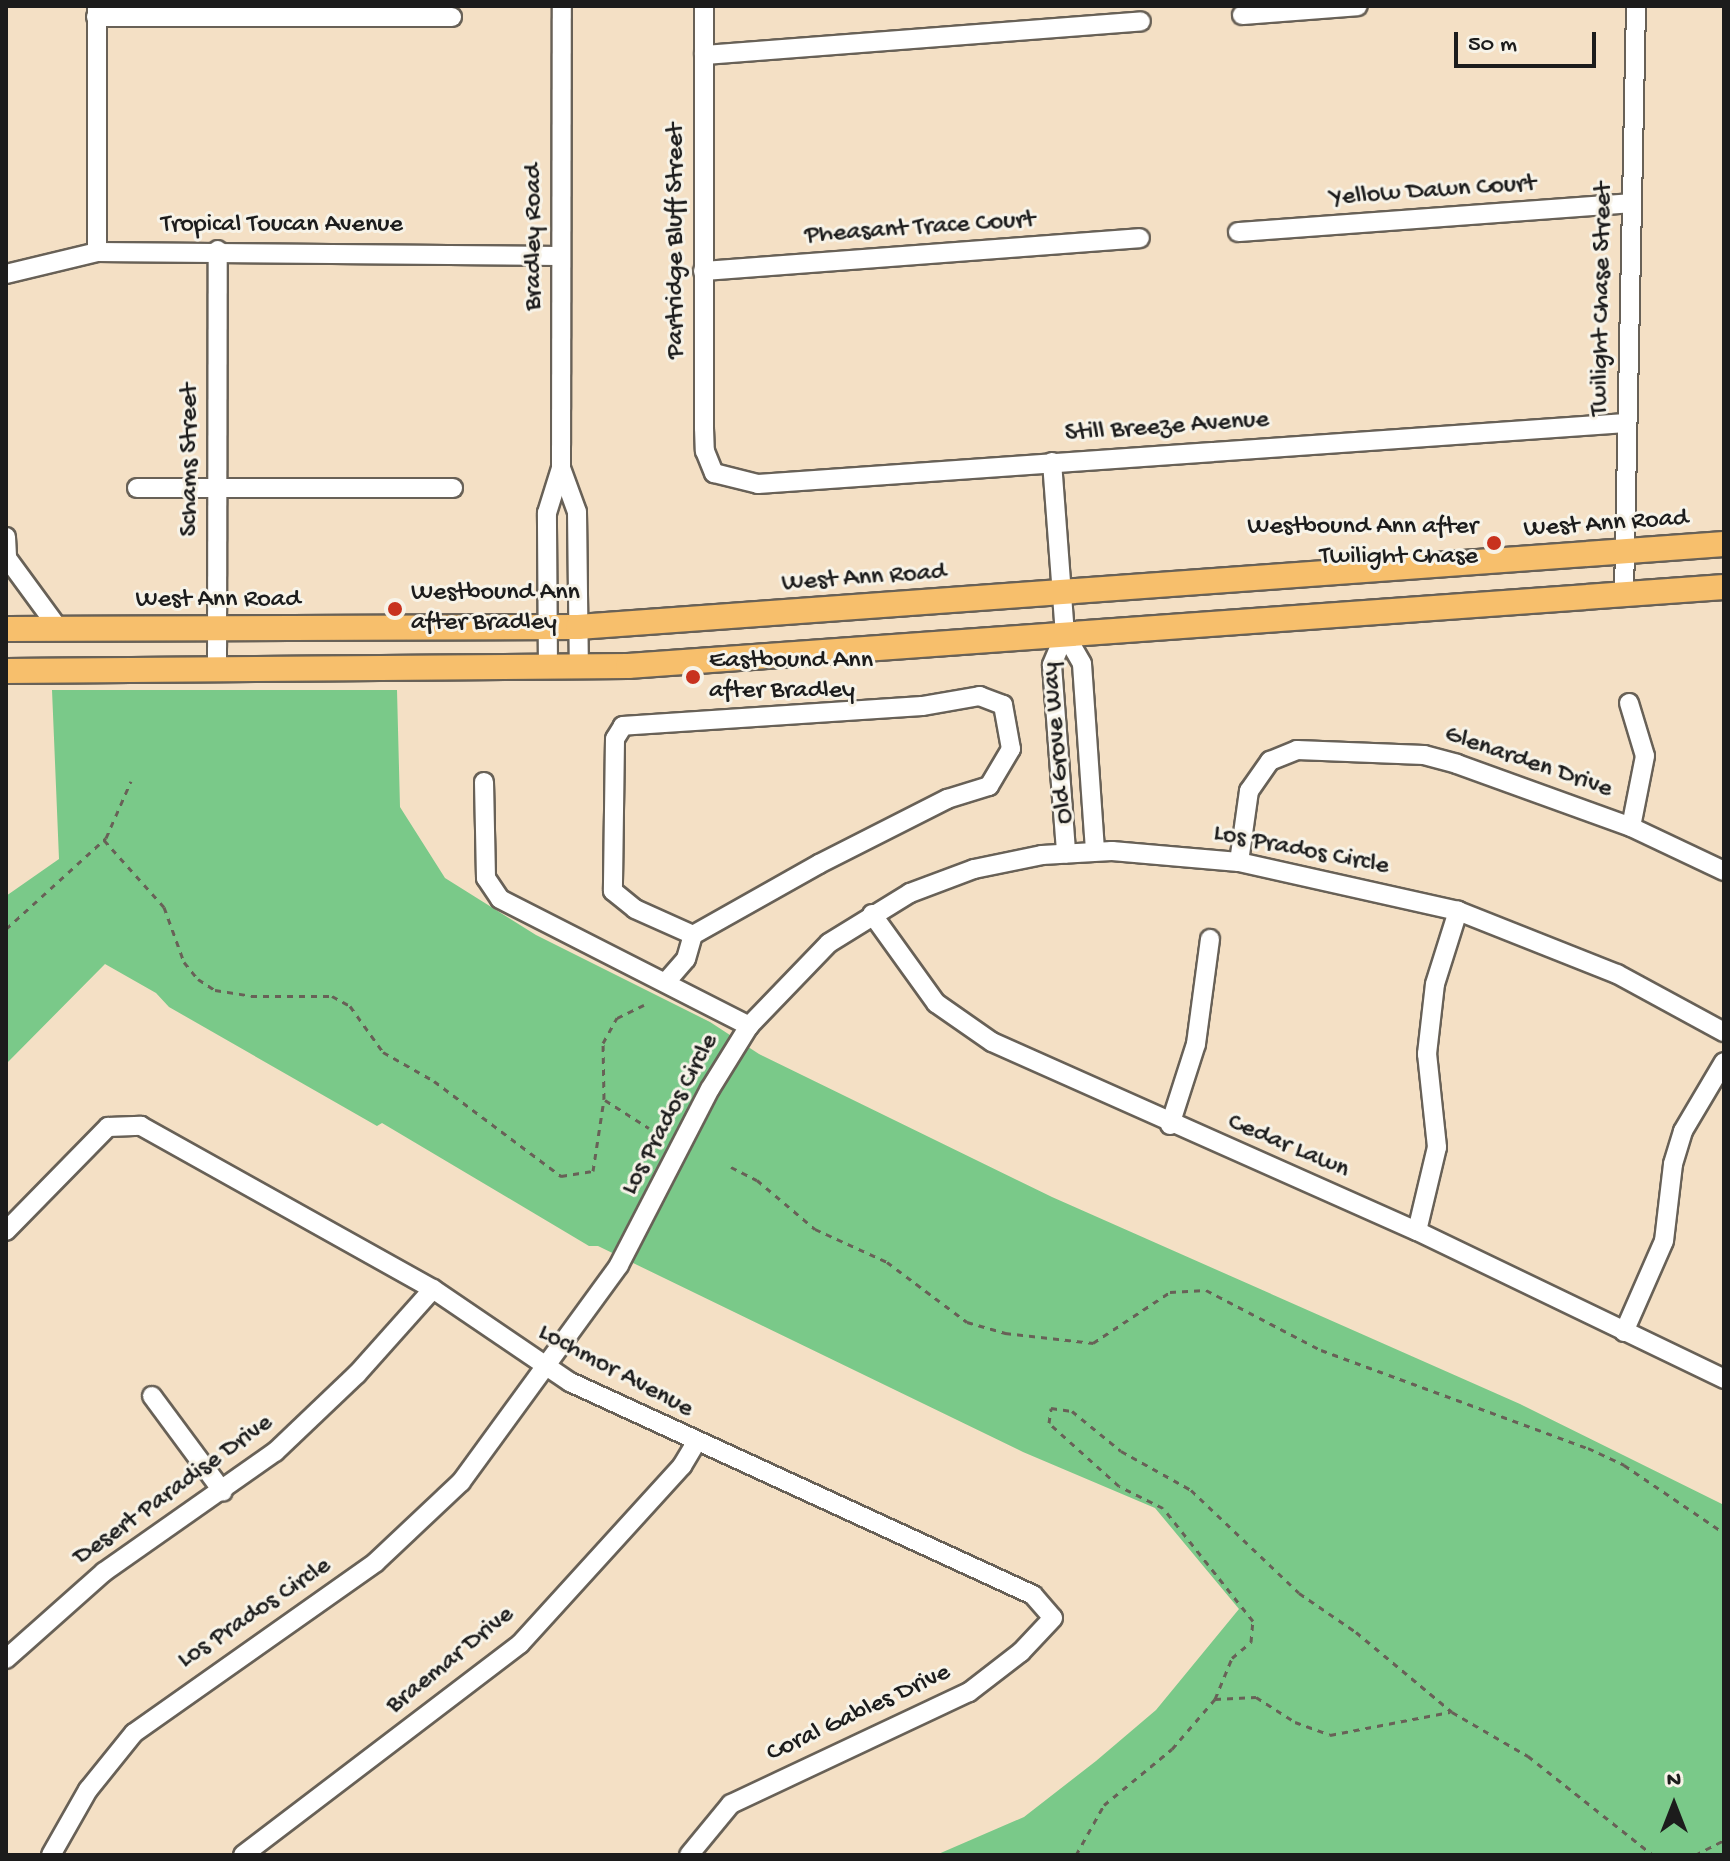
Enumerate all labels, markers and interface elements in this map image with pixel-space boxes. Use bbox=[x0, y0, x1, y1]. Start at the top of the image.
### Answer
scale bar bbox=[1458, 16, 1600, 66]
text: 50 m bbox=[1468, 31, 1517, 60]
street label: Partridge Bluff Street bbox=[661, 123, 693, 359]
street label: Bradley Road bbox=[519, 163, 551, 311]
street label: Yellow Dawn Court bbox=[1329, 169, 1537, 215]
street label: Twilight Chase Street bbox=[1585, 182, 1621, 416]
street label: Pheasant Trace Court bbox=[804, 205, 1036, 253]
street label: Tropical Toucan Avenue bbox=[161, 210, 403, 242]
street label: Schams Street bbox=[175, 384, 207, 536]
street label: Still Breeze Avenue bbox=[1064, 405, 1270, 451]
street label: West Ann Road bbox=[1523, 504, 1689, 546]
place label: Westbound Ann after Twilight Chase bbox=[1247, 512, 1478, 574]
marker: Westbound Ann after Twilight Chase bbox=[1485, 534, 1503, 552]
street label: West Ann Road bbox=[781, 558, 947, 600]
place label: Westbound Ann after Bradley bbox=[411, 578, 580, 640]
street label: West Ann Road bbox=[136, 585, 300, 617]
marker: Westbound Ann after Bradley bbox=[386, 600, 404, 618]
place label: Eastbound Ann after Bradley bbox=[709, 646, 873, 708]
street label: Old Grove Way bbox=[1036, 661, 1082, 825]
marker: Eastbound Ann after Bradley bbox=[684, 668, 702, 686]
street label: Glenarden Drive bbox=[1440, 720, 1616, 806]
street label: Los Prados Circle bbox=[1211, 819, 1391, 883]
street label: Los Prados Circle bbox=[615, 1029, 727, 1201]
street label: Cedar Lawn bbox=[1223, 1107, 1353, 1187]
street label: Lochmor Avenue bbox=[532, 1318, 698, 1426]
street label: Desert Paradise Drive bbox=[68, 1408, 280, 1574]
street label: Los Prados Circle bbox=[172, 1551, 338, 1677]
street label: Braemar Drive bbox=[381, 1600, 521, 1722]
street label: Coral Gables Drive bbox=[762, 1658, 956, 1770]
north arrow bbox=[1634, 1765, 1714, 1845]
text: N bbox=[1667, 1768, 1681, 1794]

